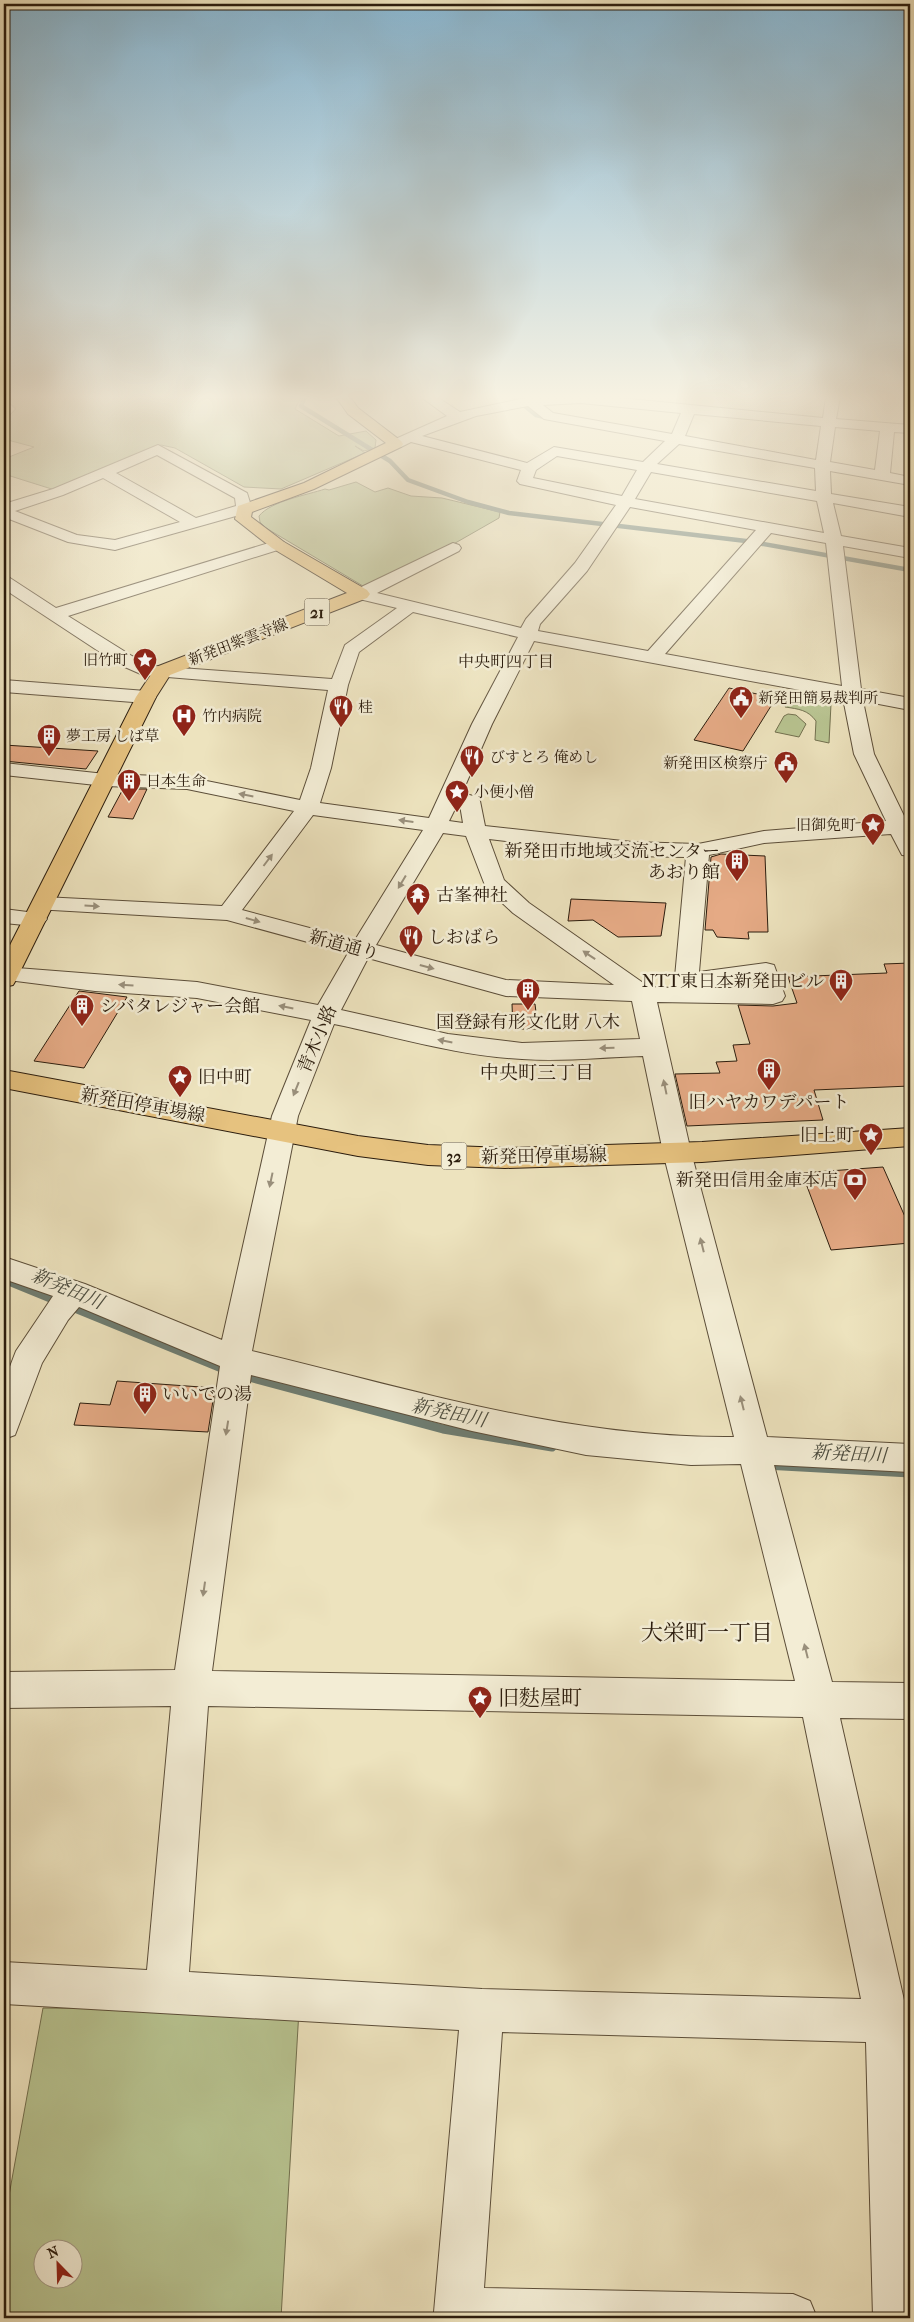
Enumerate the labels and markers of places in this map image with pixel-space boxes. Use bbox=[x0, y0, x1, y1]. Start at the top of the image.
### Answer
place icon: 旧竹町 bbox=[132, 647, 158, 681]
place label: 旧竹町 bbox=[83, 651, 128, 669]
public building icon: 新発田簡易裁判所 bbox=[728, 685, 754, 719]
place label: 新発田簡易裁判所 bbox=[758, 689, 878, 707]
restaurant icon: 桂 bbox=[328, 694, 354, 728]
place label: 桂 bbox=[358, 698, 373, 716]
hospital icon: 竹内病院 bbox=[171, 703, 197, 737]
place label: 竹内病院 bbox=[202, 707, 262, 725]
building icon: 夢工房 しば草 bbox=[36, 723, 62, 757]
place label: 夢工房 しば草 bbox=[66, 727, 159, 745]
restaurant icon: びすとろ 俺めし bbox=[459, 744, 485, 778]
place label: びすとろ 俺めし bbox=[490, 748, 598, 766]
public building icon: 新発田区検察庁 bbox=[773, 750, 799, 784]
place label: 新発田区検察庁 bbox=[663, 754, 768, 772]
building icon: 日本生命 bbox=[116, 768, 142, 802]
place label: 日本生命 bbox=[146, 772, 206, 790]
place icon: 小便小僧 bbox=[444, 779, 470, 813]
place label: 小便小僧 bbox=[474, 783, 534, 801]
place icon: 旧御免町 bbox=[860, 812, 886, 846]
place label: 旧御免町 bbox=[796, 816, 856, 834]
place label: 新発田市地域交流センター あおり館 bbox=[505, 841, 720, 883]
building icon: 新発田市地域交流センター あおり館 bbox=[724, 848, 750, 882]
temple icon: 古峯神社 bbox=[405, 882, 431, 916]
place label: 古峯神社 bbox=[436, 885, 508, 906]
restaurant icon: しおばら bbox=[398, 924, 424, 958]
place label: しおばら bbox=[428, 927, 500, 948]
building icon: NTT東日本新発田ビル bbox=[828, 968, 854, 1002]
place label: NTT東日本新発田ビル bbox=[642, 971, 824, 992]
building icon: 国登録有形文化財 八木 bbox=[515, 977, 541, 1011]
building icon: シバタレジャー会館 bbox=[69, 993, 95, 1027]
place label: シバタレジャー会館 bbox=[100, 996, 260, 1017]
place label: 国登録有形文化財 八木 bbox=[436, 1012, 620, 1033]
building icon: 旧ハヤカワデパート bbox=[756, 1057, 782, 1091]
place icon: 旧中町 bbox=[167, 1064, 193, 1098]
place label: 旧中町 bbox=[198, 1067, 252, 1088]
place label: 旧ハヤカワデパート bbox=[689, 1092, 849, 1113]
place icon: 旧上町 bbox=[858, 1122, 884, 1156]
place label: 旧上町 bbox=[800, 1125, 854, 1146]
bank icon: 新発田信用金庫本店 bbox=[842, 1167, 868, 1201]
place label: 新発田信用金庫本店 bbox=[676, 1170, 838, 1191]
building icon: いいでの湯 bbox=[132, 1381, 158, 1415]
place label: いいでの湯 bbox=[162, 1384, 252, 1405]
place icon: 旧麩屋町 bbox=[467, 1685, 493, 1719]
place label: 旧麩屋町 bbox=[498, 1686, 582, 1710]

